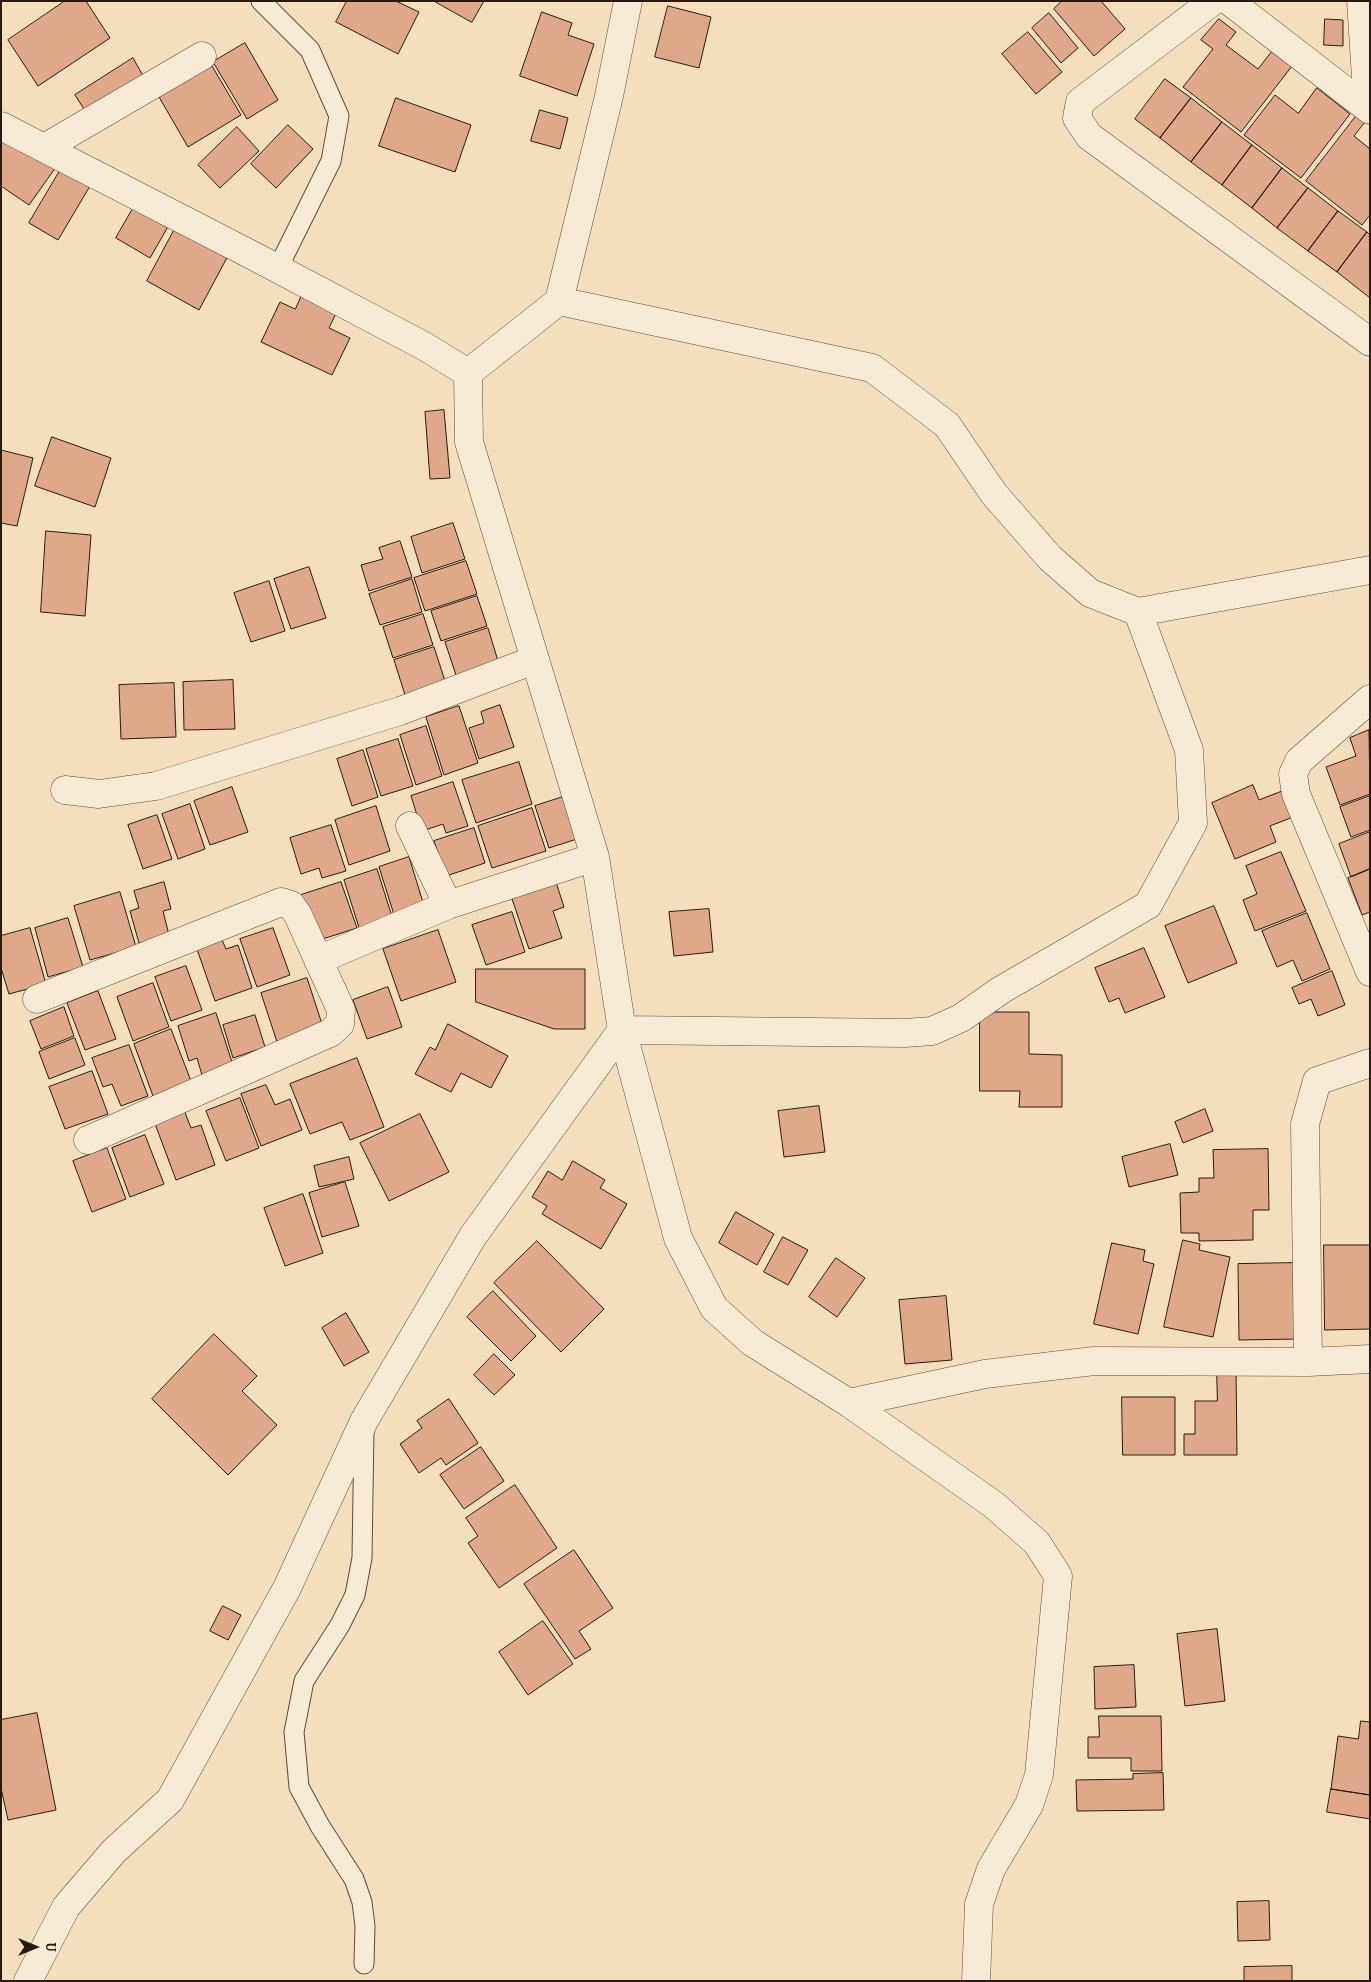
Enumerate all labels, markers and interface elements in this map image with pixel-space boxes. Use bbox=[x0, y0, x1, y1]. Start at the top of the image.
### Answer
north arrow bbox=[10, 1922, 60, 1972]
text: U bbox=[41, 1942, 60, 1952]

